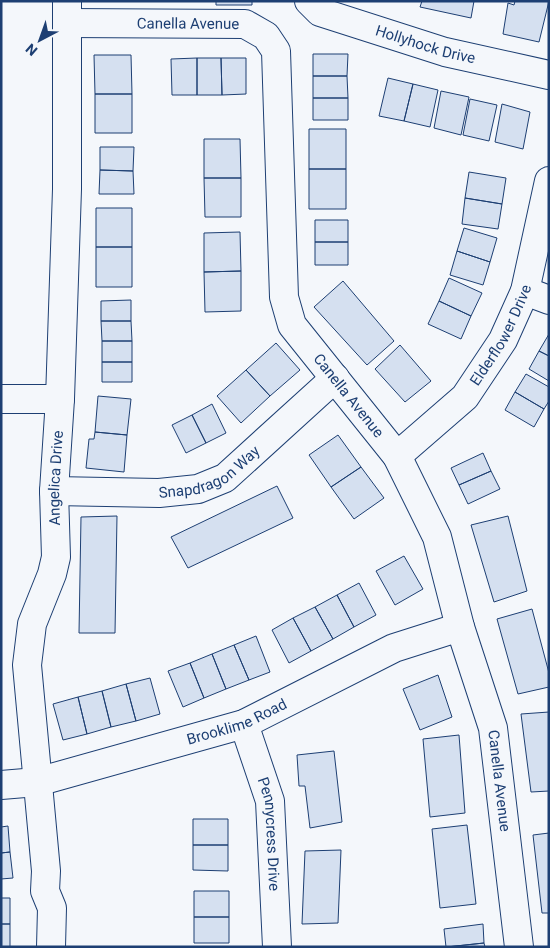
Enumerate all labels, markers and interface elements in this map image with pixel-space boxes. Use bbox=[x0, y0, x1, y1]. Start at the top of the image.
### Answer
street label: Canella Avenue bbox=[137, 14, 239, 33]
north arrow bbox=[15, 15, 65, 65]
street label: Hollyhock Drive bbox=[373, 21, 477, 67]
text: N bbox=[22, 41, 40, 59]
street label: Elderflower Drive bbox=[466, 283, 535, 389]
street label: Canella Avenue bbox=[310, 350, 388, 441]
street label: Angelica Drive bbox=[45, 430, 67, 526]
street label: Snapdragon Way bbox=[158, 442, 264, 502]
street label: Brooklime Road bbox=[185, 695, 290, 749]
street label: Canella Avenue bbox=[484, 729, 514, 833]
street label: Pennycress Drive bbox=[254, 775, 283, 891]

